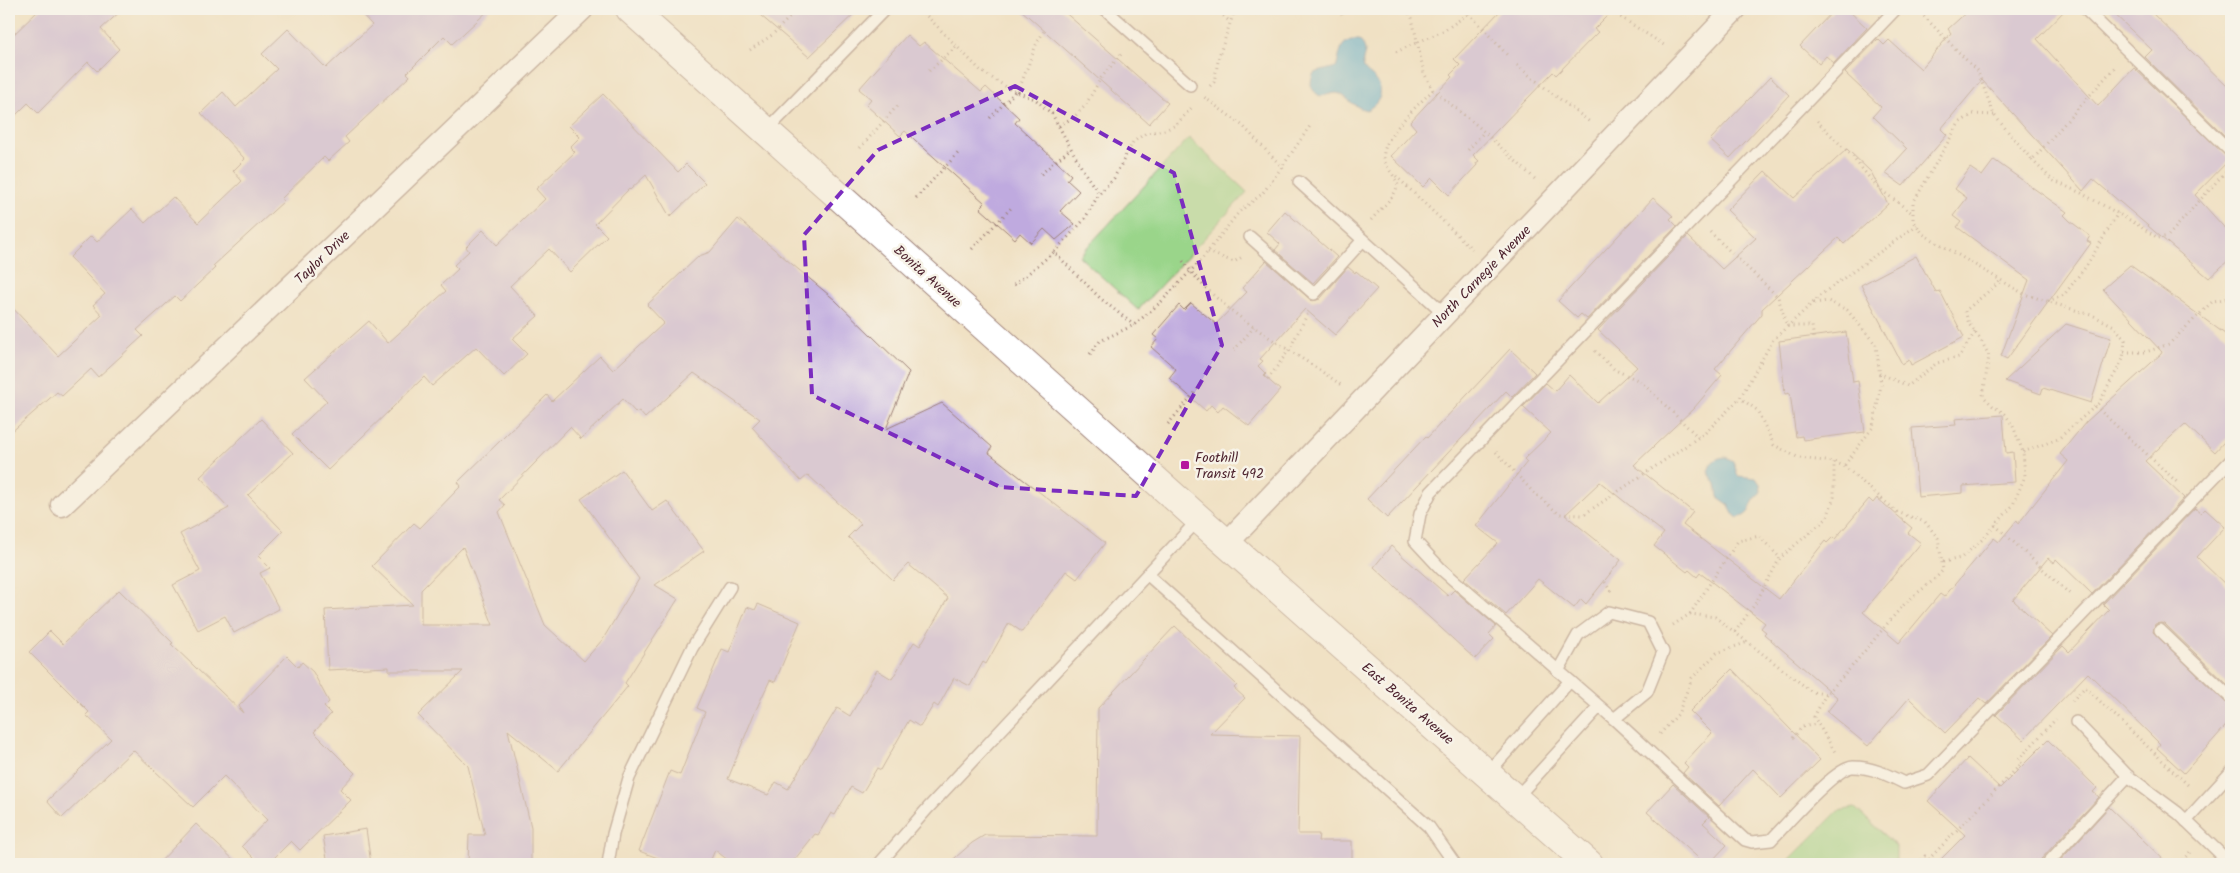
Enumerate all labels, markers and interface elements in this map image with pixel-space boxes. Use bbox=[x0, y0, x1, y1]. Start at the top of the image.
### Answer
street label: North Carnegie Avenue bbox=[1427, 220, 1537, 333]
street label: Taylor Drive bbox=[290, 225, 356, 290]
street label: Bonita Avenue bbox=[888, 240, 967, 314]
place label: Foothill Transit 492 bbox=[1195, 447, 1264, 485]
marker: Foothill Transit 492 bbox=[1179, 459, 1191, 471]
street label: East Bonita Avenue bbox=[1356, 657, 1459, 751]

